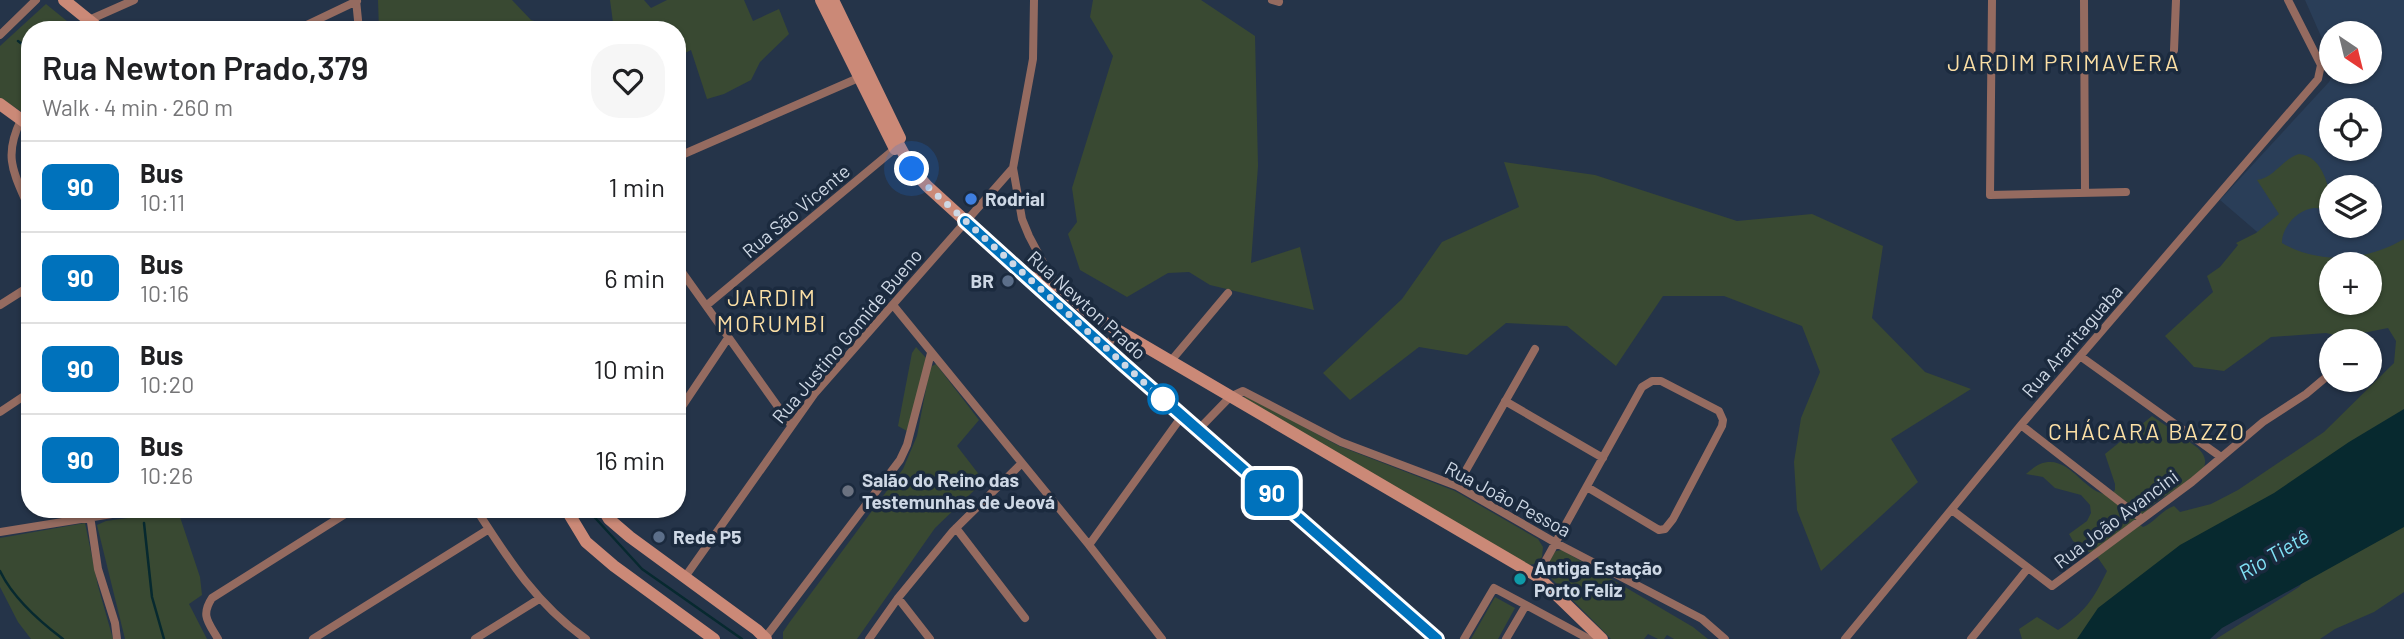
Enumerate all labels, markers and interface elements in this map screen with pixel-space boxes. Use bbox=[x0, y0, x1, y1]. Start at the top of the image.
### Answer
north arrow bbox=[2319, 21, 2382, 84]
map controls bbox=[2319, 21, 2382, 392]
button: heart bbox=[591, 44, 665, 118]
text: Rua Newton Prado,379 bbox=[42, 47, 368, 87]
district label: JARDIM PRIMAVERA bbox=[1947, 48, 2181, 76]
text: Walk · 4 min · 260 m bbox=[42, 93, 233, 121]
button: locate bbox=[2319, 98, 2382, 161]
your location bbox=[894, 151, 929, 186]
text: Bus bbox=[140, 157, 183, 188]
street label: Rua São Vicente bbox=[737, 159, 854, 262]
text: 1 min bbox=[609, 171, 665, 202]
text: 90 bbox=[67, 172, 94, 201]
button: layers bbox=[2319, 175, 2382, 238]
place label: Rodrial bbox=[985, 187, 1045, 210]
text: 10:11 bbox=[140, 188, 185, 216]
marker: Rodrial bbox=[963, 191, 979, 207]
street label: Rua Justino Gomide Bueno bbox=[767, 244, 926, 428]
street label: Rua Newton Prado bbox=[1023, 245, 1151, 364]
text: Bus bbox=[140, 248, 183, 279]
button: + bbox=[2319, 252, 2382, 315]
text: 6 min bbox=[604, 262, 665, 293]
text: 90 bbox=[67, 263, 94, 292]
place label: BR bbox=[971, 269, 994, 292]
marker: BR bbox=[1000, 273, 1016, 289]
text: 10:16 bbox=[140, 279, 189, 307]
street label: Rua Araritaguaba bbox=[2016, 280, 2127, 402]
district label: JARDIM MORUMBI bbox=[717, 283, 827, 337]
button: − bbox=[2319, 329, 2382, 392]
text: Bus bbox=[140, 339, 183, 370]
text: 10 min bbox=[594, 353, 665, 384]
text: 90 bbox=[67, 354, 94, 383]
text: 10:20 bbox=[140, 370, 194, 398]
unlabelled marker bbox=[1148, 384, 1178, 414]
district label: CHÁCARA BAZZO bbox=[2048, 417, 2246, 445]
text: Bus bbox=[140, 430, 183, 461]
text: 16 min bbox=[595, 444, 665, 475]
text: 90 bbox=[67, 445, 94, 474]
street label: Rua João Pessoa bbox=[1441, 456, 1575, 541]
text: 10:26 bbox=[140, 461, 193, 489]
street label: Rua João Avancini bbox=[2049, 464, 2182, 573]
place label: Salão do Reino das Testemunhas de Jeová bbox=[862, 468, 1055, 513]
line badge: 90 bbox=[1240, 470, 1304, 516]
text: 90 bbox=[1259, 478, 1285, 507]
marker: Salão do Reino das Testemunhas de Jeová bbox=[840, 483, 856, 499]
water label: Rio Tietê bbox=[2233, 523, 2313, 585]
place label: Rede P5 bbox=[673, 525, 741, 548]
marker: Rede P5 bbox=[651, 529, 667, 545]
place label: Antiga Estação Porto Feliz bbox=[1534, 556, 1662, 601]
marker: Antiga Estação Porto Feliz bbox=[1512, 571, 1528, 587]

